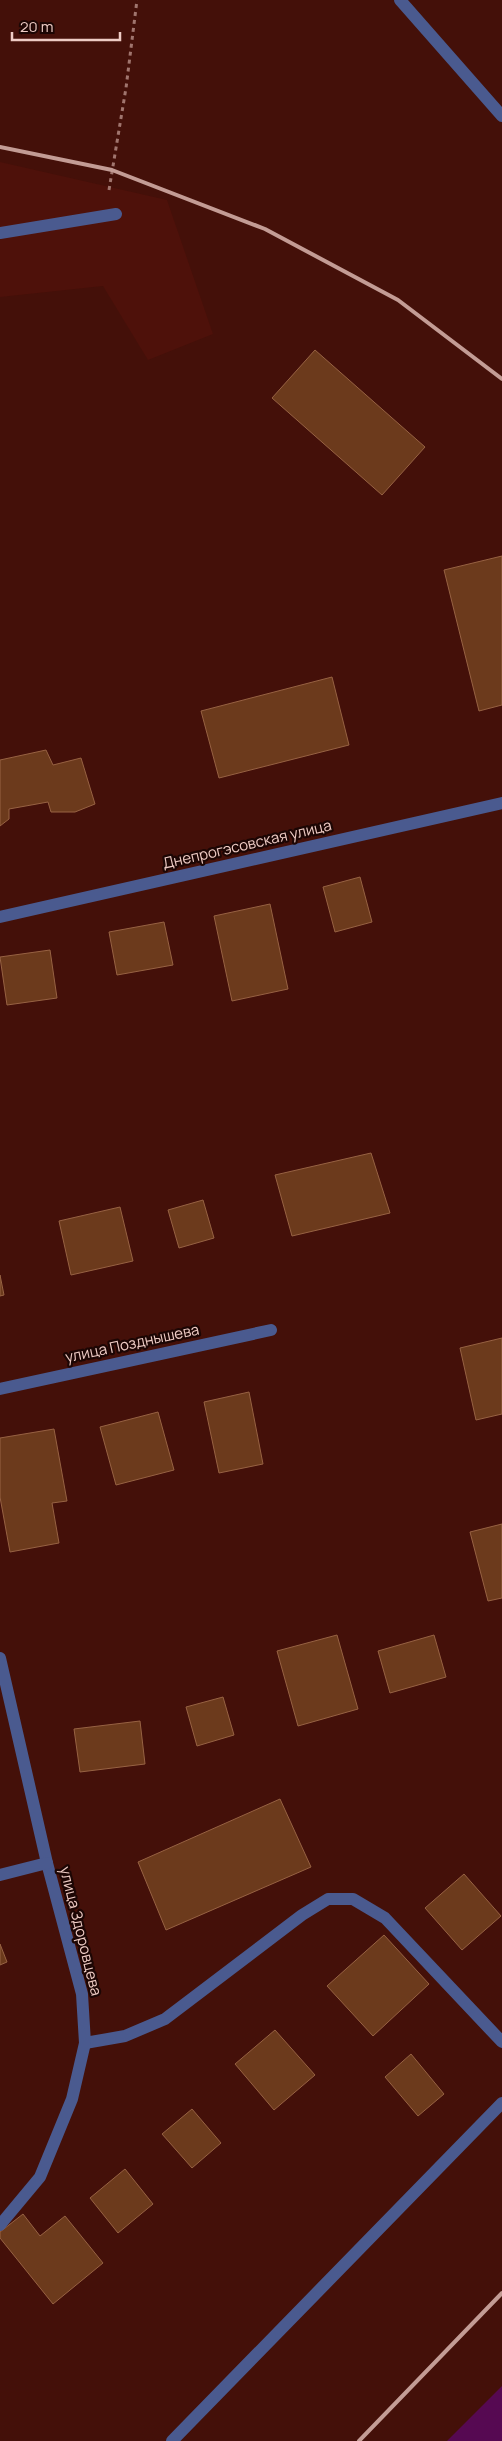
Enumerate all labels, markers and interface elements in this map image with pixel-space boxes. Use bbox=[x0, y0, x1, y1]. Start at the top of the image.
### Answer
scale bar bbox=[12, 10, 120, 42]
text: 20 m bbox=[20, 16, 53, 37]
street label: Днепрогэсовская улица bbox=[160, 814, 334, 874]
street label: улица Позднышева bbox=[63, 1319, 201, 1367]
street label: улица Здоровцева bbox=[55, 1864, 107, 1998]

